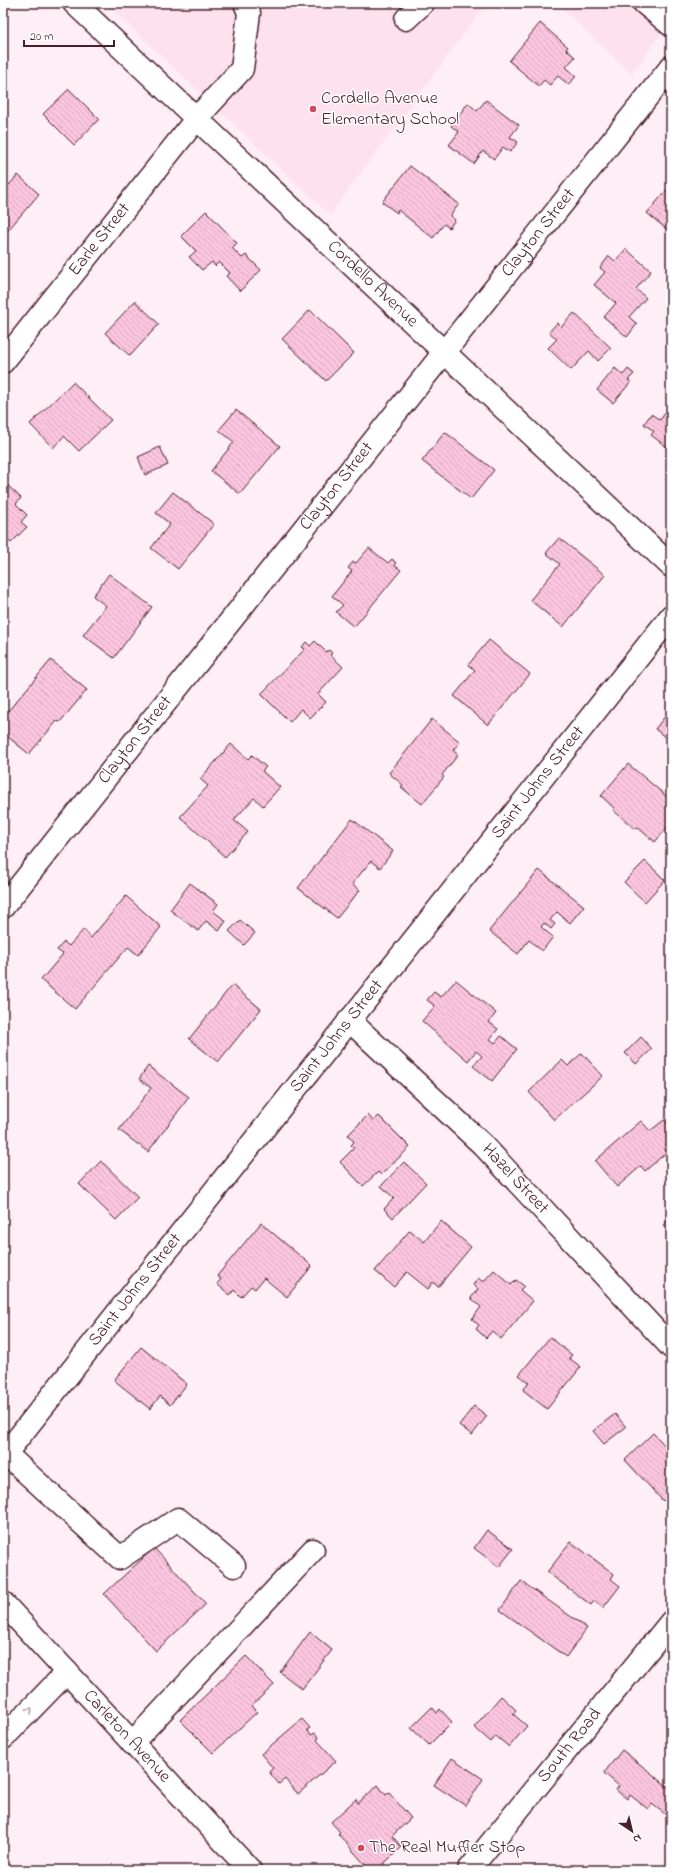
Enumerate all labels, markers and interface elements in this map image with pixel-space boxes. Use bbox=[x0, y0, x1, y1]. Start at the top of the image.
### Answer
scale bar bbox=[24, 22, 114, 48]
text: 20 m bbox=[30, 28, 53, 46]
place label: Cordello Avenue Elementary School bbox=[321, 86, 459, 133]
marker: Cordello Avenue Elementary School bbox=[308, 104, 318, 114]
street label: Clayton Street bbox=[495, 183, 582, 283]
street label: Earle Street bbox=[63, 198, 137, 282]
street label: Cordello Avenue bbox=[321, 235, 424, 334]
street label: Clayton Street bbox=[294, 437, 381, 537]
street label: Clayton Street bbox=[92, 690, 179, 790]
street label: Saint Johns Street bbox=[485, 721, 592, 845]
street label: Saint Johns Street bbox=[284, 974, 390, 1099]
street label: Hazel Street bbox=[475, 1138, 555, 1221]
street label: Saint Johns Street bbox=[82, 1228, 189, 1352]
street label: Carleton Avenue bbox=[77, 1684, 177, 1790]
street label: South Road bbox=[532, 1703, 608, 1789]
one-way arrow bbox=[25, 1707, 33, 1715]
north arrow bbox=[612, 1811, 652, 1851]
text: N bbox=[630, 1830, 645, 1847]
place label: The Real Muffler Stop bbox=[369, 1835, 526, 1861]
marker: The Real Muffler Stop bbox=[356, 1843, 366, 1853]

